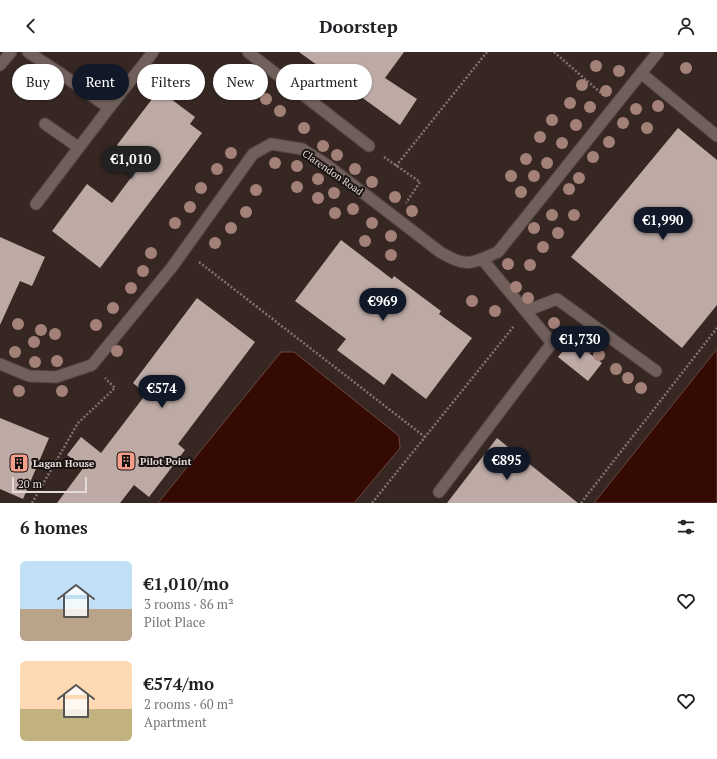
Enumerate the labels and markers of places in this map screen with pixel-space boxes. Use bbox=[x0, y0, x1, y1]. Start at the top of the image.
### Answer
pin: €1,010 bbox=[98, 146, 164, 180]
pin: €1,990 bbox=[630, 207, 696, 241]
pin: €969 bbox=[359, 288, 407, 322]
pin: €1,730 bbox=[547, 326, 613, 360]
pin: €574 bbox=[138, 375, 186, 409]
pin: €895 bbox=[483, 447, 531, 481]
building icon: Pilot Point bbox=[115, 450, 137, 472]
building icon: Lagan House bbox=[8, 452, 30, 474]
place label: Pilot Point bbox=[140, 455, 191, 468]
place label: Lagan House bbox=[33, 457, 95, 470]

